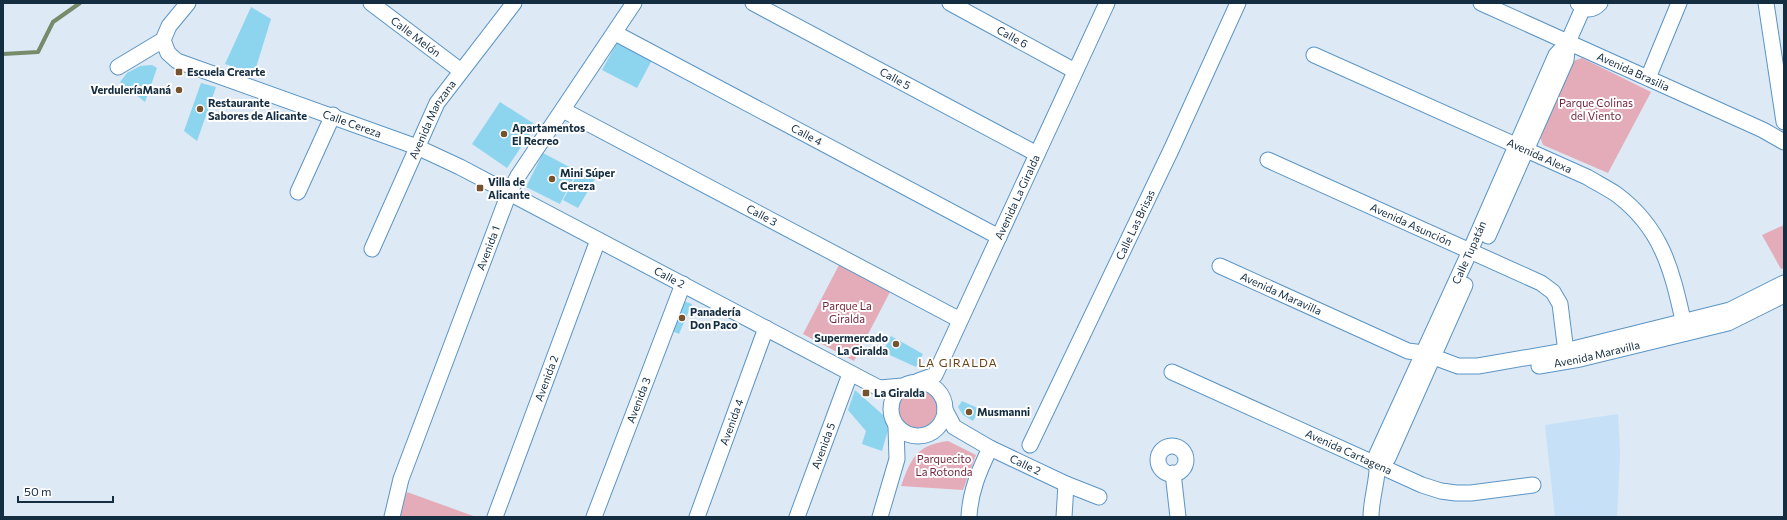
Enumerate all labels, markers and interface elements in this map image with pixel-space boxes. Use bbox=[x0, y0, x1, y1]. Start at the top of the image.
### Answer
street label: Calle Melón bbox=[389, 13, 443, 59]
street label: Calle 6 bbox=[995, 23, 1031, 50]
street label: Avenida Brasilia bbox=[1595, 49, 1672, 93]
place label: Escuela Crearte bbox=[187, 65, 266, 78]
street label: Calle 5 bbox=[878, 65, 913, 92]
marker: Escuela Crearte bbox=[174, 67, 184, 77]
street label: Avenida Manzana bbox=[406, 77, 458, 161]
place label: VerduleríaManá bbox=[90, 83, 171, 96]
marker: VerduleríaManá bbox=[174, 85, 184, 95]
place label: Restaurante Sabores de Alicante bbox=[208, 96, 307, 122]
park label: Parque Colinas del Viento bbox=[1559, 96, 1633, 122]
marker: Restaurante Sabores de Alicante bbox=[195, 104, 205, 114]
street label: Calle Cereza bbox=[321, 107, 383, 140]
place label: Apartamentos El Recreo bbox=[512, 121, 585, 147]
street label: Calle 4 bbox=[789, 121, 825, 148]
marker: Apartamentos El Recreo bbox=[499, 129, 509, 139]
street label: Avenida Alexa bbox=[1505, 135, 1574, 175]
street label: Avenida La Giralda bbox=[992, 152, 1042, 241]
place label: Mini Súper Cereza bbox=[560, 166, 615, 192]
marker: Mini Súper Cereza bbox=[547, 174, 557, 184]
place label: Villa de Alicante bbox=[488, 175, 530, 201]
marker: Villa de Alicante bbox=[475, 183, 485, 193]
street label: Calle Las Brisas bbox=[1113, 187, 1157, 262]
street label: Avenida Asunción bbox=[1369, 200, 1454, 248]
street label: Calle 3 bbox=[744, 201, 780, 228]
street label: Calle Tupatán bbox=[1449, 219, 1488, 286]
street label: Avenida 1 bbox=[473, 224, 502, 272]
street label: Calle 2 bbox=[652, 264, 687, 290]
street label: Avenida Maravilla bbox=[1239, 269, 1324, 317]
park label: Parque La Giralda bbox=[822, 299, 872, 325]
place label: Panadería Don Paco bbox=[690, 305, 741, 331]
marker: Panadería Don Paco bbox=[677, 313, 687, 323]
place label: Supermercado La Giralda bbox=[814, 331, 888, 357]
street label: Avenida Maravilla bbox=[1553, 338, 1641, 369]
marker: Supermercado La Giralda bbox=[891, 339, 901, 349]
street label: Avenida 2 bbox=[532, 353, 561, 403]
district label: LA GIRALDA bbox=[918, 355, 998, 369]
street label: Avenida 3 bbox=[623, 375, 653, 425]
place label: La Giralda bbox=[874, 386, 925, 399]
marker: La Giralda bbox=[861, 388, 871, 398]
street label: Avenida 4 bbox=[717, 397, 746, 447]
place label: Musmanni bbox=[977, 405, 1030, 418]
marker: Musmanni bbox=[964, 407, 974, 417]
street label: Avenida 5 bbox=[808, 421, 837, 470]
street label: Avenida Cartagena bbox=[1304, 426, 1394, 477]
street label: Calle 2 bbox=[1008, 451, 1043, 477]
park label: Parquecito La Rotonda bbox=[915, 452, 973, 478]
scale bar bbox=[18, 478, 113, 504]
text: 50 m bbox=[24, 484, 52, 498]

